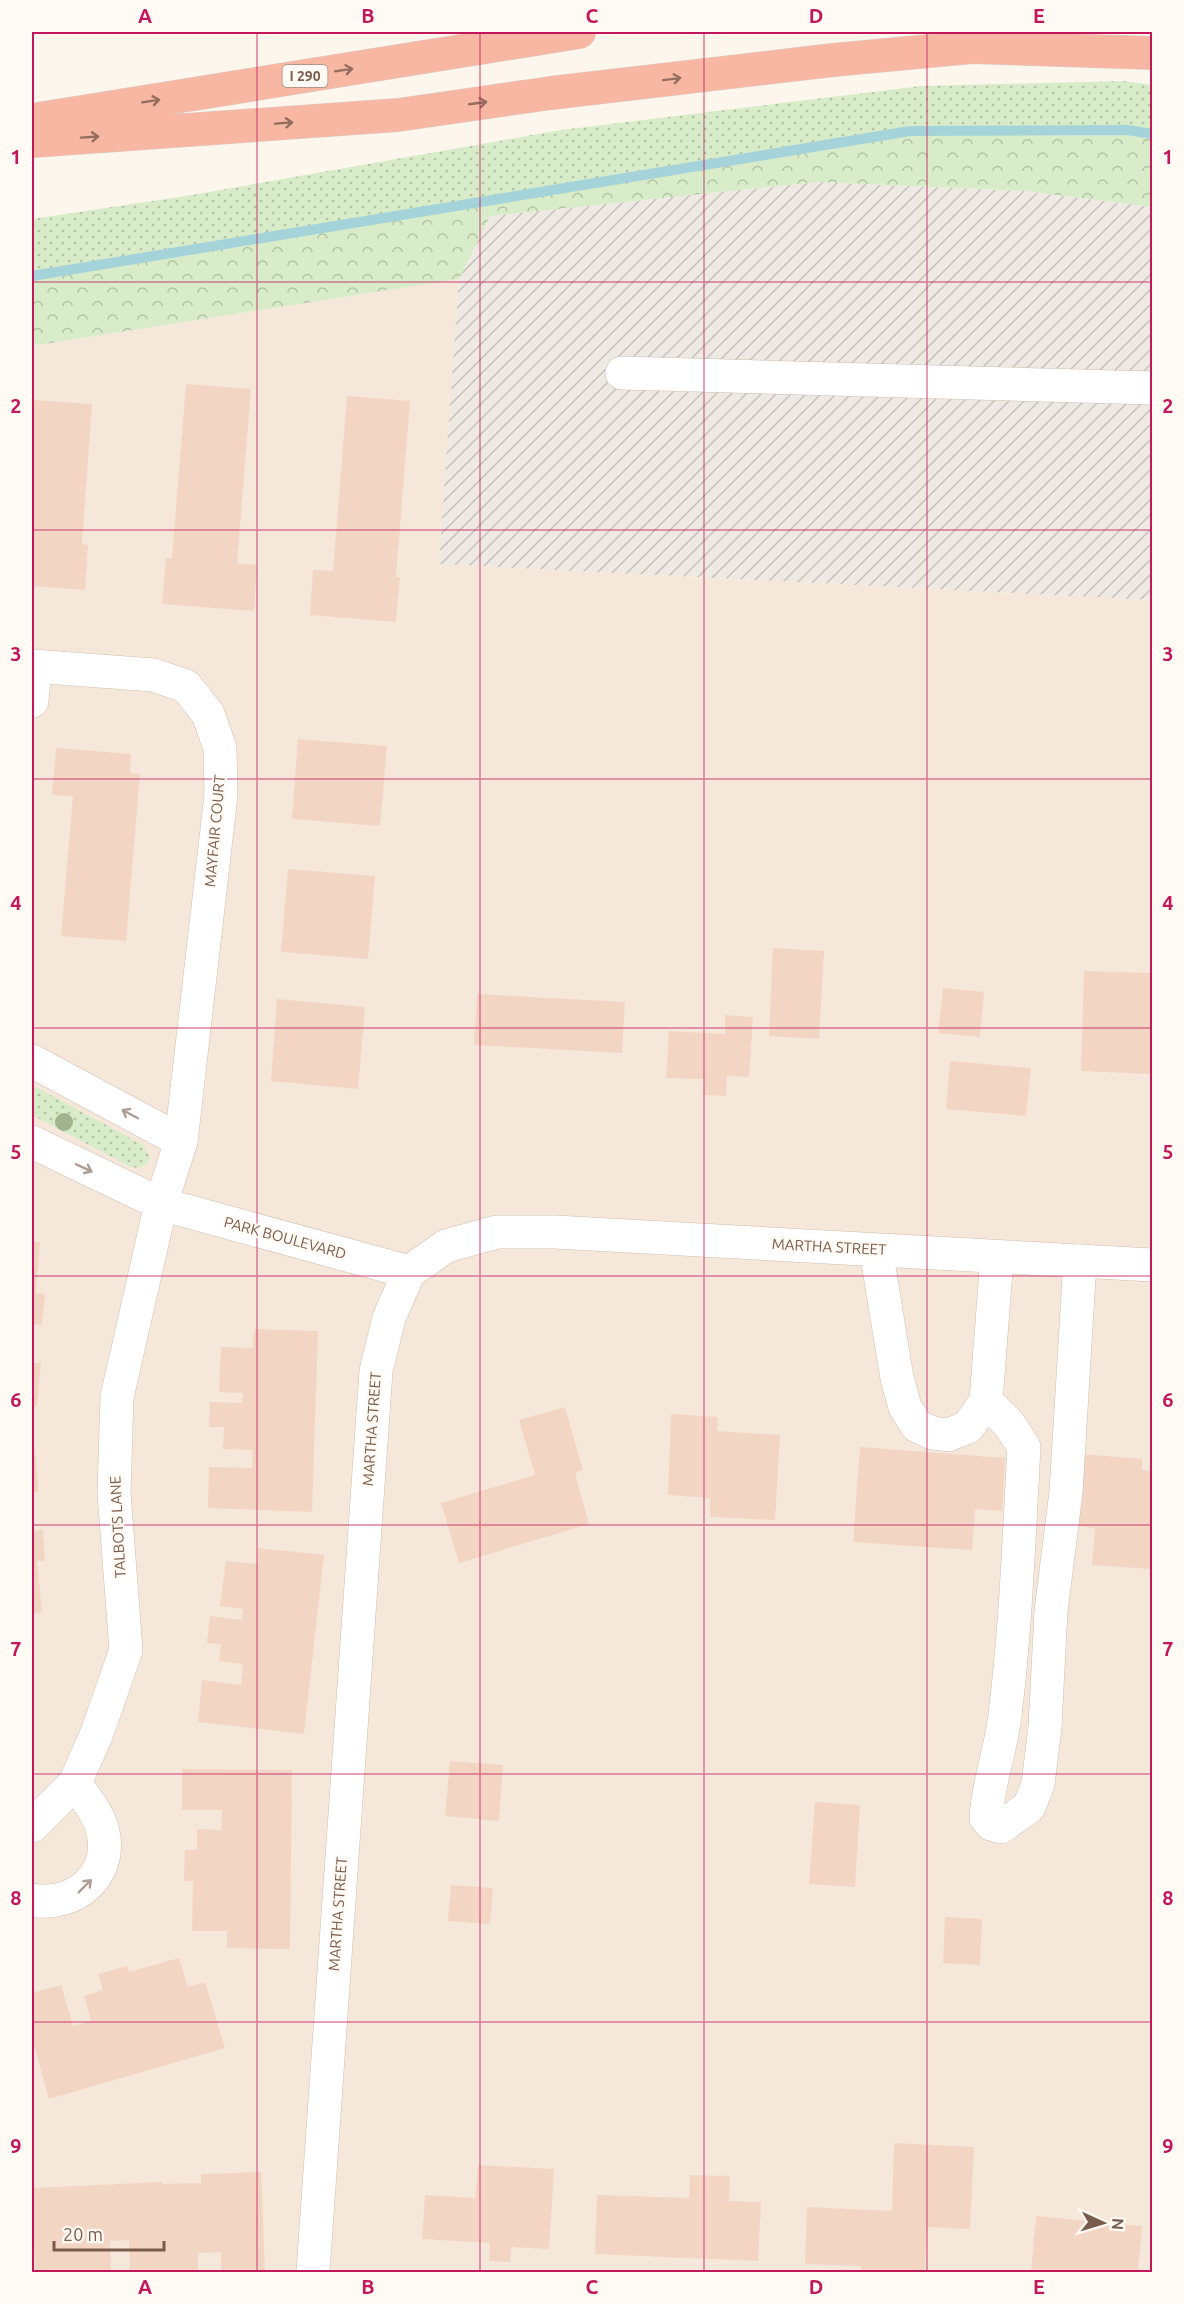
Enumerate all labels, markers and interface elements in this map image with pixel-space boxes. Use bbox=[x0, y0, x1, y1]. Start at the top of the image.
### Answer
text: A bbox=[138, 4, 152, 27]
text: B bbox=[361, 4, 375, 27]
text: C bbox=[586, 4, 599, 27]
text: D bbox=[809, 4, 823, 27]
text: E bbox=[1033, 4, 1045, 27]
one-way arrow bbox=[334, 64, 353, 75]
road number: I 290 bbox=[282, 65, 328, 87]
one-way arrow bbox=[661, 73, 681, 84]
one-way arrow bbox=[141, 95, 161, 106]
one-way arrow bbox=[468, 98, 488, 109]
one-way arrow bbox=[274, 117, 294, 128]
one-way arrow bbox=[79, 131, 99, 142]
text: 1 bbox=[10, 145, 22, 168]
text: 1 bbox=[1162, 145, 1174, 168]
text: 2 bbox=[10, 394, 22, 417]
text: 2 bbox=[1162, 394, 1174, 417]
text: 3 bbox=[10, 642, 22, 665]
text: 3 bbox=[1162, 642, 1174, 665]
street label: MAYFAIR COURT bbox=[201, 773, 228, 888]
text: 4 bbox=[10, 891, 22, 914]
text: 4 bbox=[1162, 891, 1174, 914]
one-way arrow bbox=[121, 1108, 139, 1119]
text: 5 bbox=[10, 1140, 22, 1163]
text: 5 bbox=[1162, 1140, 1174, 1163]
one-way arrow bbox=[74, 1162, 92, 1174]
street label: PARK BOULEVARD bbox=[222, 1213, 348, 1262]
street label: MARTHA STREET bbox=[771, 1235, 887, 1258]
street label: MARTHA STREET bbox=[359, 1370, 384, 1487]
text: 6 bbox=[10, 1388, 22, 1411]
text: 6 bbox=[1162, 1388, 1174, 1411]
street label: TALBOTS LANE bbox=[106, 1475, 129, 1579]
text: 7 bbox=[10, 1637, 22, 1660]
text: 7 bbox=[1162, 1637, 1174, 1660]
street label: MARTHA STREET bbox=[325, 1855, 350, 1972]
one-way arrow bbox=[78, 1879, 93, 1893]
text: 8 bbox=[10, 1886, 22, 1909]
text: 8 bbox=[1162, 1886, 1174, 1909]
text: 9 bbox=[10, 2134, 22, 2157]
text: 9 bbox=[1162, 2134, 1174, 2157]
north arrow bbox=[1073, 2193, 1133, 2253]
scale bar bbox=[54, 2214, 164, 2252]
text: N bbox=[1109, 2217, 1127, 2231]
text: 20 m bbox=[63, 2224, 103, 2244]
text: A bbox=[138, 2275, 152, 2298]
text: B bbox=[361, 2275, 375, 2298]
text: C bbox=[586, 2275, 599, 2298]
text: D bbox=[809, 2275, 823, 2298]
text: E bbox=[1033, 2275, 1045, 2298]

